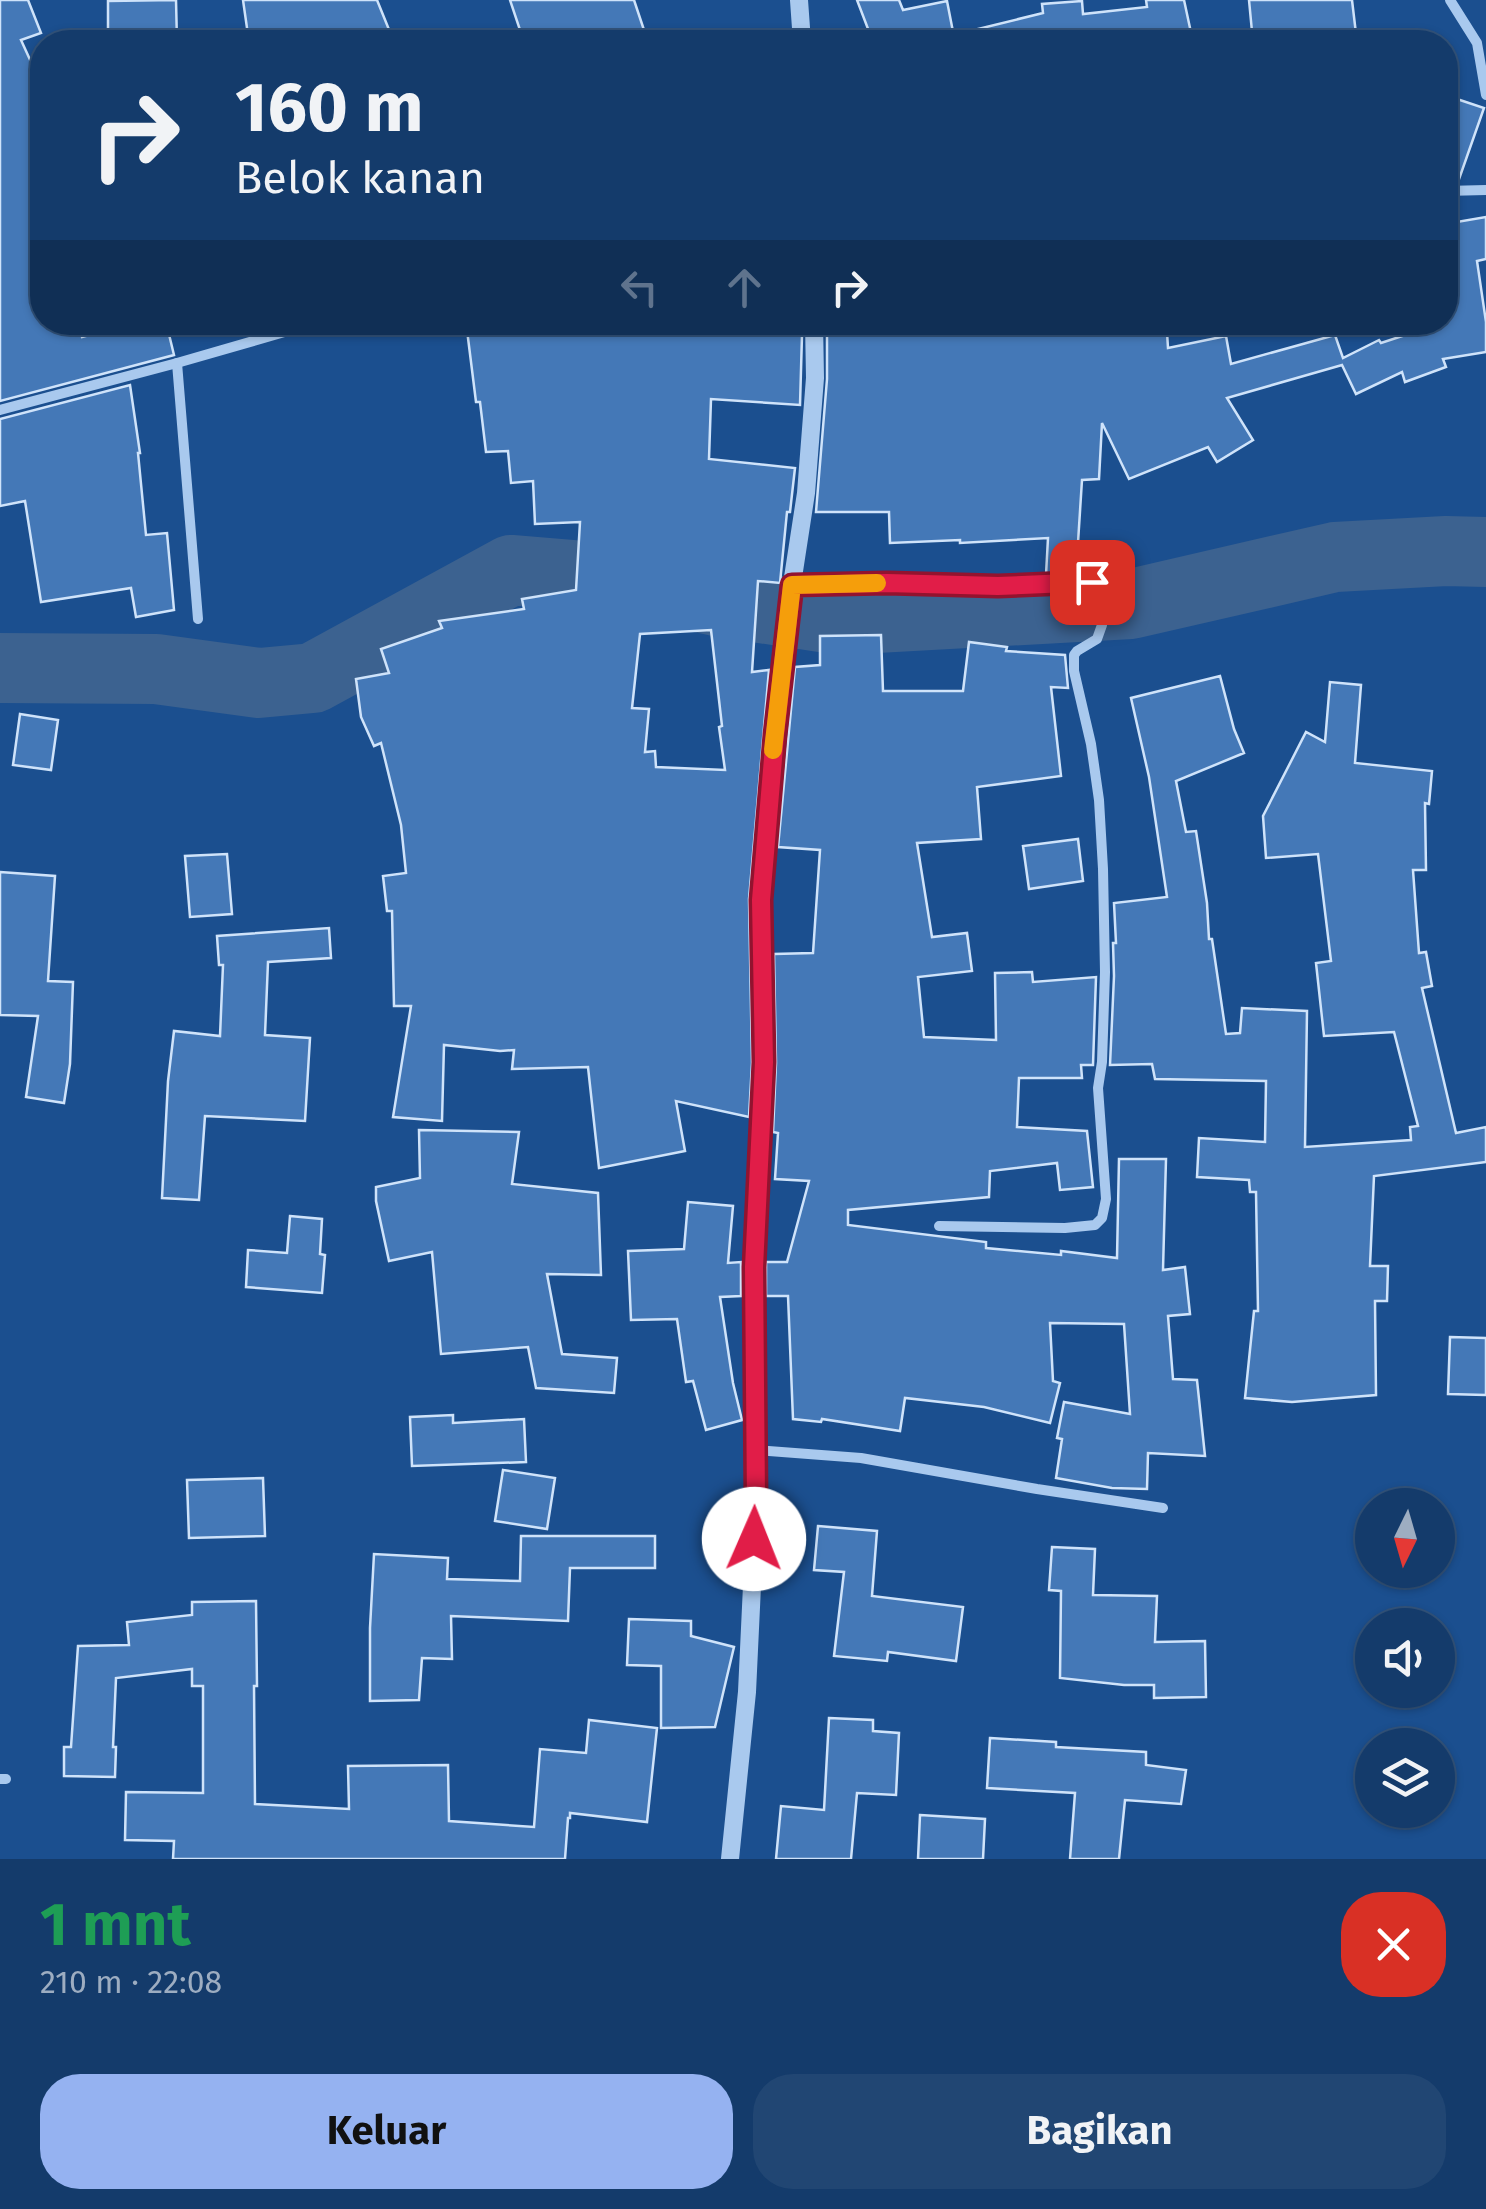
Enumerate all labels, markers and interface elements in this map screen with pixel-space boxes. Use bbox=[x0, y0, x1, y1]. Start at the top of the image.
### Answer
text: 160 m bbox=[235, 66, 424, 150]
icon: right bbox=[70, 70, 200, 200]
text: Belok kanan bbox=[235, 151, 485, 205]
icon: left bbox=[612, 260, 667, 315]
icon: ahead bbox=[717, 260, 772, 315]
icon: right bbox=[822, 260, 877, 315]
pin bbox=[1050, 540, 1135, 625]
icon: arrive bbox=[1065, 555, 1120, 610]
position arrow bbox=[702, 1487, 806, 1591]
north arrow bbox=[1355, 1488, 1455, 1588]
map controls bbox=[1355, 1488, 1455, 1828]
button: sound bbox=[1355, 1608, 1455, 1708]
button: layers bbox=[1355, 1728, 1455, 1828]
text: 1 mnt bbox=[40, 1889, 191, 1961]
button: close bbox=[1341, 1892, 1446, 1997]
text: 210 m · 22:08 bbox=[40, 1963, 222, 2001]
button: Keluar bbox=[40, 2074, 733, 2189]
button: Bagikan bbox=[753, 2074, 1446, 2189]

